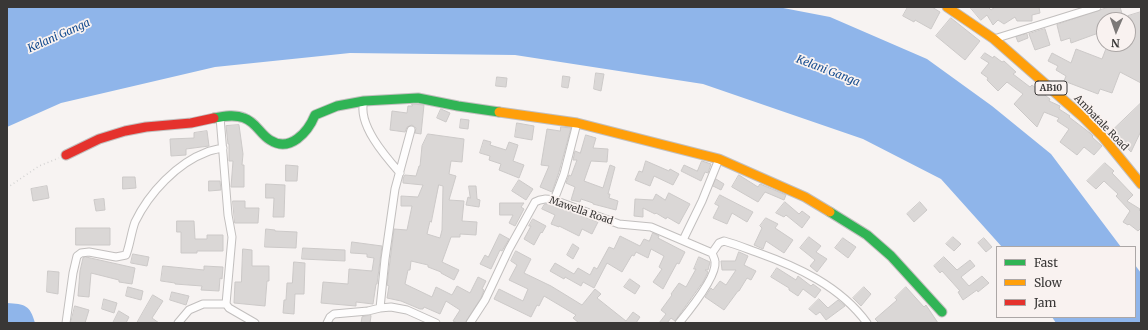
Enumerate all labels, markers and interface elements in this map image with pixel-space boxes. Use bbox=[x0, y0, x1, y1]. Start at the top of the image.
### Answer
north arrow bbox=[1096, 12, 1136, 52]
water label: Kelani Ganga bbox=[26, 16, 92, 56]
text: N bbox=[1111, 36, 1120, 50]
water label: Kelani Ganga bbox=[794, 53, 862, 89]
road number: AB10 bbox=[1035, 81, 1067, 95]
street label: Ambatale Road bbox=[1071, 93, 1131, 153]
street label: Mawella Road bbox=[547, 194, 615, 228]
legend bbox=[996, 246, 1136, 318]
text: Fast bbox=[1034, 255, 1058, 270]
text: Slow bbox=[1034, 275, 1062, 290]
text: Jam bbox=[1034, 295, 1056, 310]

